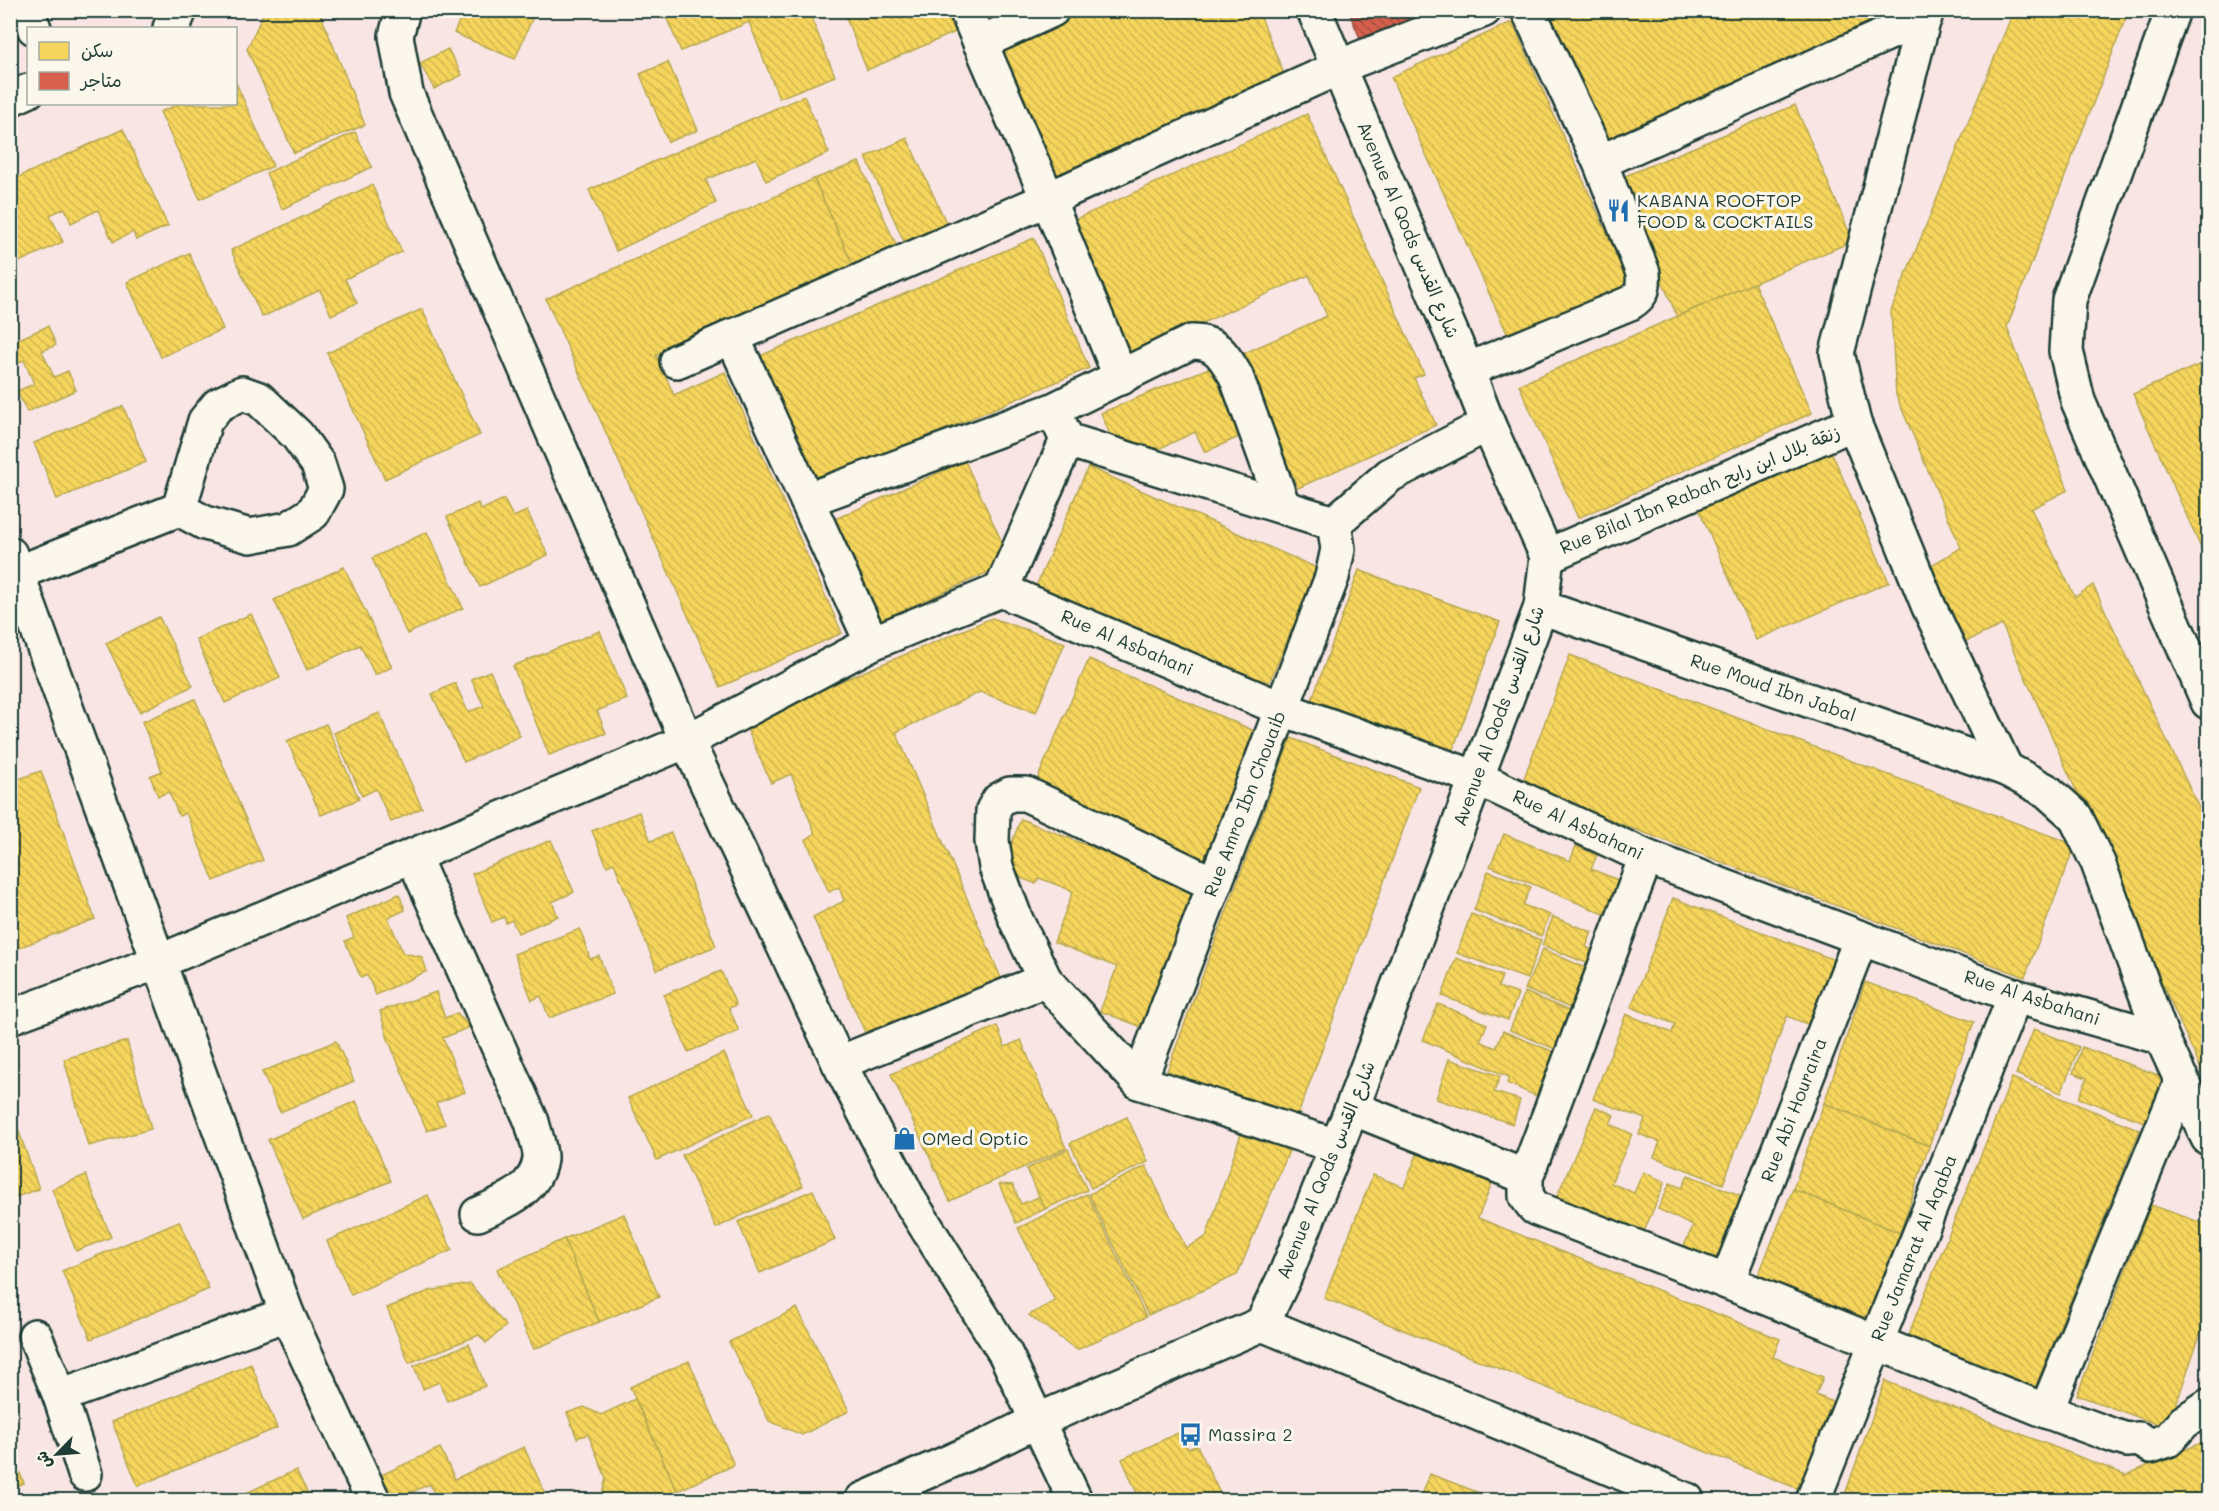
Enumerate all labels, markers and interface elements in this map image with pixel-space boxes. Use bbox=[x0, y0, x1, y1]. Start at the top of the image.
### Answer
legend bbox=[27, 27, 237, 105]
text: سكن bbox=[81, 38, 113, 62]
text: متاجر bbox=[79, 68, 122, 92]
street label: Avenue Al Qods شارع القدس bbox=[1351, 118, 1465, 342]
place label: KABANA ROOFTOP FOOD & COCKTAILS bbox=[1637, 188, 1813, 233]
restaurant icon: KABANA ROOFTOP FOOD & COCKTAILS bbox=[1606, 198, 1632, 224]
street label: Rue Bilal Ibn Rabah زنقة بلال ابن رابح bbox=[1556, 419, 1844, 560]
street label: Avenue Al Qods شارع القدس bbox=[1447, 602, 1550, 830]
street label: Rue Al Asbahani bbox=[1057, 603, 1197, 681]
street label: Rue Moud Ibn Jabal bbox=[1687, 647, 1859, 727]
street label: Rue Amro Ibn Chouaib bbox=[1197, 707, 1291, 900]
street label: Rue Al Asbahani bbox=[1509, 783, 1648, 865]
street label: Rue Al Asbahani bbox=[1961, 964, 2103, 1030]
street label: Rue Abi Houraira bbox=[1754, 1034, 1832, 1185]
street label: Avenue Al Qods شارع القدس bbox=[1270, 1057, 1381, 1283]
shop icon: OMed Optic bbox=[891, 1126, 917, 1152]
place label: OMed Optic bbox=[922, 1126, 1028, 1150]
street label: Rue Jamarat Al Aqaba bbox=[1865, 1151, 1962, 1345]
bus stop icon: Massira 2 bbox=[1177, 1422, 1203, 1448]
place label: Massira 2 bbox=[1208, 1422, 1293, 1446]
north arrow bbox=[27, 1424, 87, 1484]
text: ش bbox=[30, 1448, 56, 1473]

